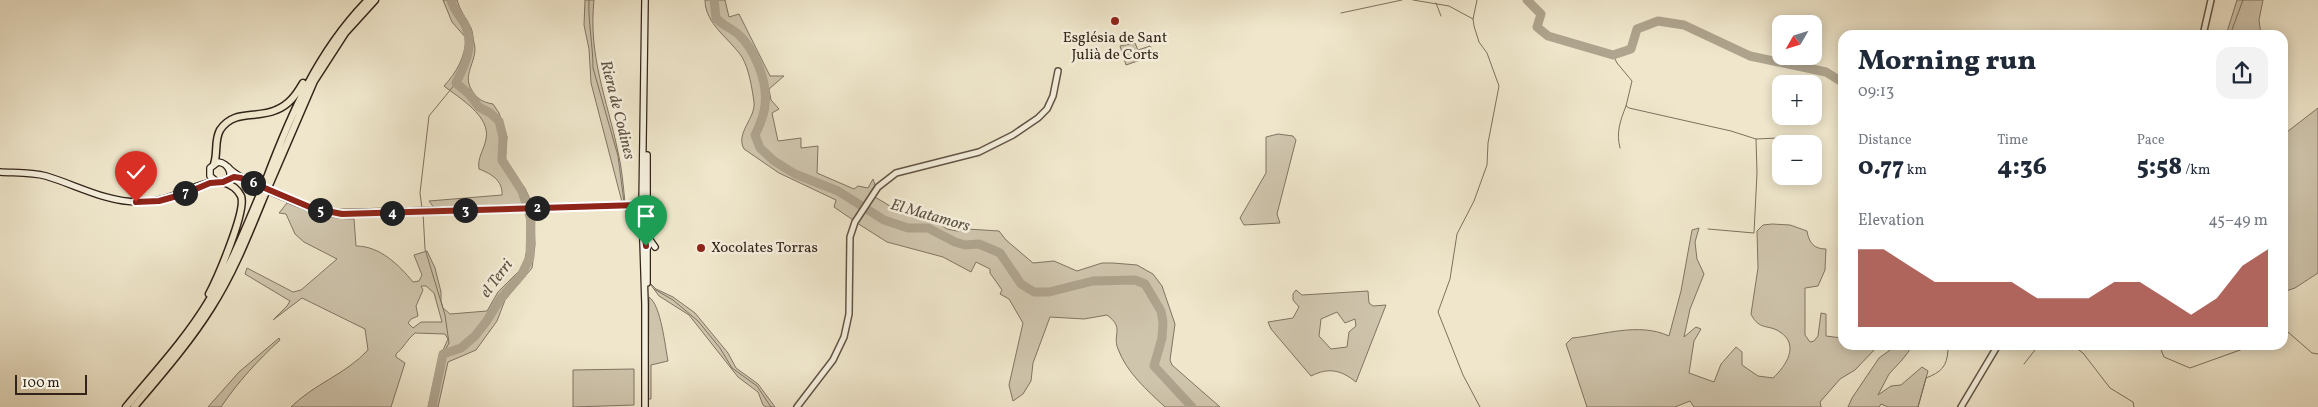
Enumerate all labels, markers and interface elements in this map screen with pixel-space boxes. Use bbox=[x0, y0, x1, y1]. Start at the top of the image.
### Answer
marker: Església de Sant Julià de Corts bbox=[1109, 15, 1121, 27]
north arrow bbox=[1772, 15, 1822, 65]
map controls bbox=[1772, 15, 1822, 185]
place label: Església de Sant Julià de Corts bbox=[1063, 28, 1167, 66]
text: Morning run bbox=[1858, 42, 2036, 81]
button: share bbox=[2216, 47, 2268, 99]
water label: Riera de Codines bbox=[594, 58, 640, 162]
button: + bbox=[1772, 75, 1822, 125]
text: 09:13 bbox=[1858, 81, 1894, 103]
text: Distance bbox=[1858, 131, 1912, 150]
text: Time bbox=[1997, 131, 2028, 150]
text: Pace bbox=[2137, 131, 2165, 150]
button: − bbox=[1772, 135, 1822, 185]
text: 0.77 bbox=[1858, 150, 1904, 185]
text: 4:36 bbox=[1997, 150, 2047, 185]
text: 5:58 bbox=[2137, 150, 2182, 185]
pin bbox=[115, 151, 157, 202]
icon: check bbox=[122, 158, 150, 186]
text: km bbox=[1904, 161, 1927, 180]
text: /km bbox=[2182, 161, 2210, 180]
pin: 6 bbox=[240, 170, 266, 196]
text: 6 bbox=[250, 174, 257, 193]
pin: 7 bbox=[172, 180, 198, 206]
text: 7 bbox=[182, 184, 189, 203]
water label: El Matamors bbox=[888, 194, 972, 238]
pin bbox=[625, 195, 667, 246]
pin: 2 bbox=[524, 196, 550, 220]
pin: 5 bbox=[308, 198, 332, 222]
pin: 3 bbox=[452, 198, 478, 222]
text: 2 bbox=[534, 199, 541, 218]
pin: 4 bbox=[380, 200, 404, 226]
text: 5 bbox=[317, 201, 324, 220]
text: 3 bbox=[462, 201, 469, 220]
icon: arrive bbox=[632, 202, 660, 230]
text: 4 bbox=[388, 204, 397, 223]
text: Elevation bbox=[1858, 210, 1925, 232]
text: 45–49 m bbox=[2208, 210, 2268, 232]
place label: Xocolates Torras bbox=[711, 238, 818, 259]
marker: Xocolates Torras bbox=[695, 242, 707, 254]
water label: el Terri bbox=[475, 255, 519, 303]
scale bar bbox=[15, 372, 88, 395]
text: 100 m bbox=[22, 374, 60, 393]

